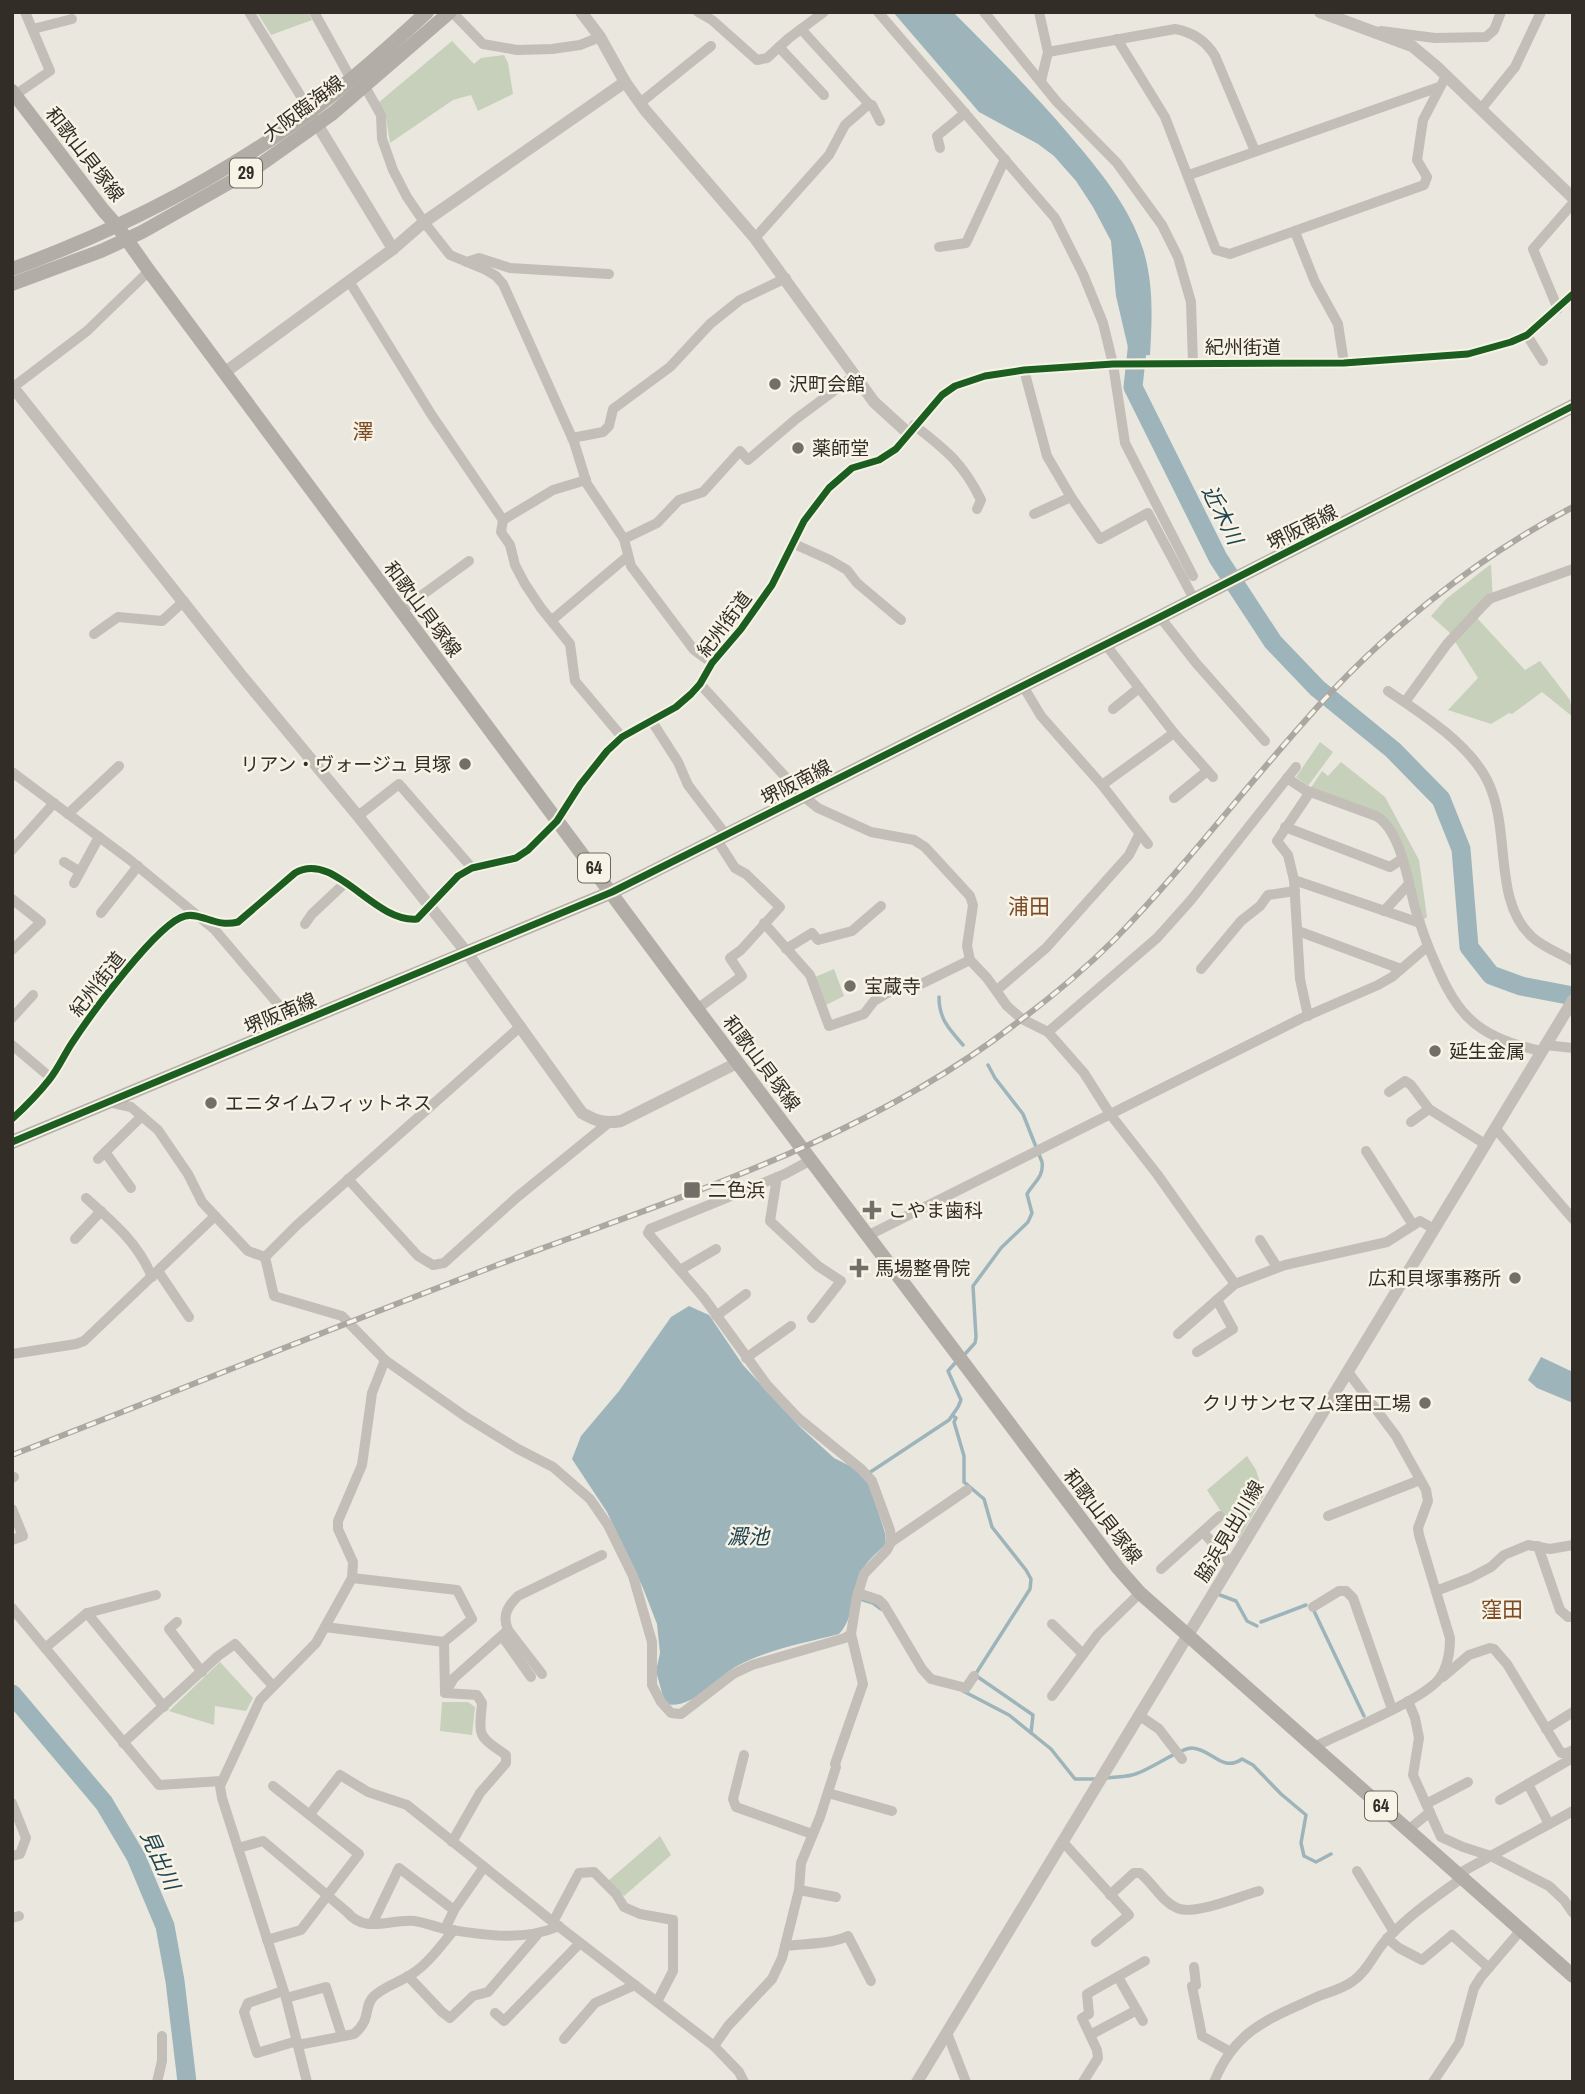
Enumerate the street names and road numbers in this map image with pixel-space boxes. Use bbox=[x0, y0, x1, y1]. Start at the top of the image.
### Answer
street label: 大阪臨海線 bbox=[257, 69, 349, 147]
street label: 和歌山貝塚線 bbox=[40, 101, 130, 207]
road number: 29 bbox=[230, 158, 262, 188]
street label: 紀州街道 bbox=[1205, 334, 1281, 360]
street label: 堺阪南線 bbox=[1262, 498, 1342, 556]
street label: 和歌山貝塚線 bbox=[378, 556, 468, 662]
street label: 紀州街道 bbox=[691, 586, 757, 662]
street label: 堺阪南線 bbox=[756, 753, 836, 811]
road number: 64 bbox=[578, 854, 610, 882]
street label: 紀州街道 bbox=[63, 946, 131, 1022]
street label: 堺阪南線 bbox=[240, 986, 320, 1040]
street label: 和歌山貝塚線 bbox=[717, 1010, 807, 1116]
street label: 和歌山貝塚線 bbox=[1058, 1463, 1148, 1569]
street label: 脇浜見出川線 bbox=[1188, 1475, 1270, 1587]
road number: 64 bbox=[1365, 1792, 1397, 1820]

